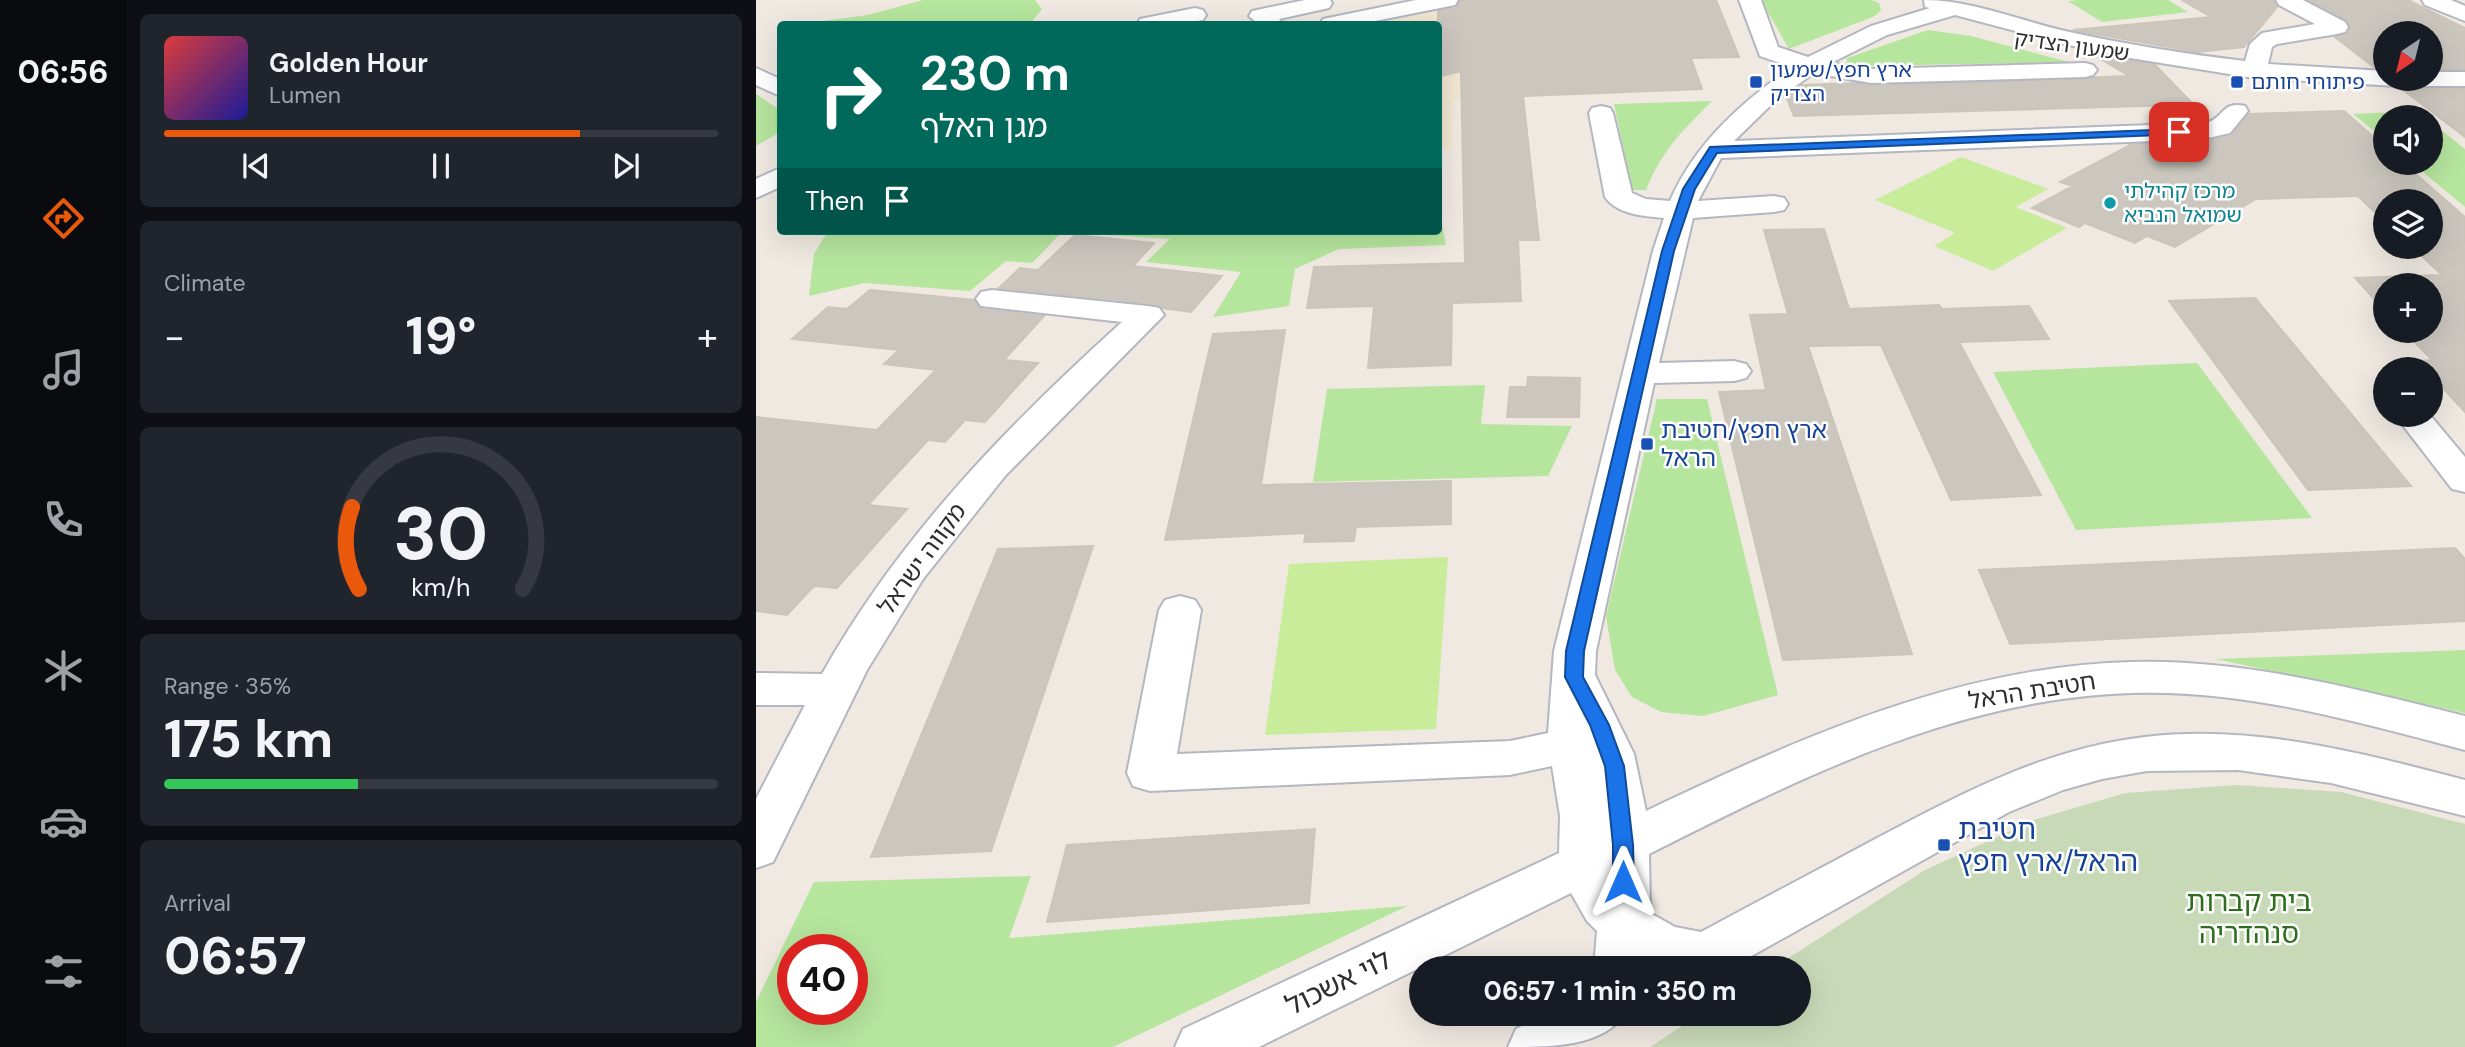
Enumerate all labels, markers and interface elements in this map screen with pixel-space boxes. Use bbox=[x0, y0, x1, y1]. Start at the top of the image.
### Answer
north arrow bbox=[2373, 21, 2443, 91]
map controls bbox=[2373, 21, 2443, 427]
street label: שמעון הצדיק bbox=[2013, 24, 2131, 68]
text: 230 m bbox=[920, 41, 1070, 105]
text: Golden Hour bbox=[269, 46, 428, 80]
icon: right bbox=[805, 49, 896, 140]
text: 06:56 bbox=[17, 51, 109, 93]
place label: ארץ חפץ/שמעון הצדיק bbox=[1770, 56, 1912, 108]
place label: פיתוחי חותם bbox=[2251, 68, 2365, 96]
marker: ארץ חפץ/שמעון הצדיק bbox=[1748, 74, 1764, 90]
marker: פיתוחי חותם bbox=[2229, 74, 2245, 90]
text: Lumen bbox=[269, 80, 341, 110]
pin bbox=[2149, 102, 2209, 162]
text: מגן האלף bbox=[920, 105, 1048, 147]
button: sound bbox=[2373, 105, 2443, 175]
icon: arrive bbox=[2160, 113, 2198, 151]
icon: previous bbox=[237, 147, 275, 185]
icon: pause bbox=[422, 147, 460, 185]
icon: next bbox=[607, 147, 645, 185]
place label: מרכז קהילתי שמואל הנביא bbox=[2124, 177, 2242, 229]
icon: arrive bbox=[878, 182, 916, 220]
text: Then bbox=[805, 184, 864, 218]
button: layers bbox=[2373, 189, 2443, 259]
icon: directions bbox=[39, 194, 88, 243]
marker: מרכז קהילתי שמואל הנביא bbox=[2102, 195, 2118, 211]
text: Climate bbox=[164, 268, 246, 298]
button: + bbox=[2373, 273, 2443, 343]
text: 19° bbox=[406, 302, 476, 370]
text: − bbox=[164, 312, 185, 362]
text: + bbox=[697, 312, 718, 362]
icon: music bbox=[39, 345, 88, 394]
button: − bbox=[2373, 357, 2443, 427]
place label: ארץ חפץ/חטיבת הראל bbox=[1661, 414, 1827, 473]
marker: ארץ חפץ/חטיבת הראל bbox=[1639, 436, 1655, 452]
text: 30 bbox=[393, 488, 489, 583]
icon: phone bbox=[39, 495, 88, 544]
street label: מקווה ישראל bbox=[870, 496, 973, 621]
text: km/h bbox=[411, 571, 471, 604]
icon: climate bbox=[39, 646, 88, 695]
street label: חטיבת הראל bbox=[1966, 665, 2098, 716]
text: Range · 35% bbox=[164, 671, 291, 701]
text: 175 km bbox=[164, 705, 333, 773]
icon: car bbox=[39, 797, 88, 846]
place label: חטיבת הראל/ארץ חפץ bbox=[1958, 811, 2138, 880]
marker: חטיבת הראל/ארץ חפץ bbox=[1936, 837, 1952, 853]
position arrow bbox=[1586, 845, 1660, 919]
park label: בית קברות סנהדריה bbox=[2186, 883, 2312, 952]
text: Arrival bbox=[164, 888, 231, 918]
text: 06:57 bbox=[164, 922, 307, 990]
speed limit sign: 40 bbox=[777, 934, 868, 1025]
street label: לוי אשכול bbox=[1279, 941, 1397, 1024]
icon: filters bbox=[39, 947, 88, 996]
text: 06:57 · 1 min · 350 m bbox=[1484, 974, 1736, 1008]

